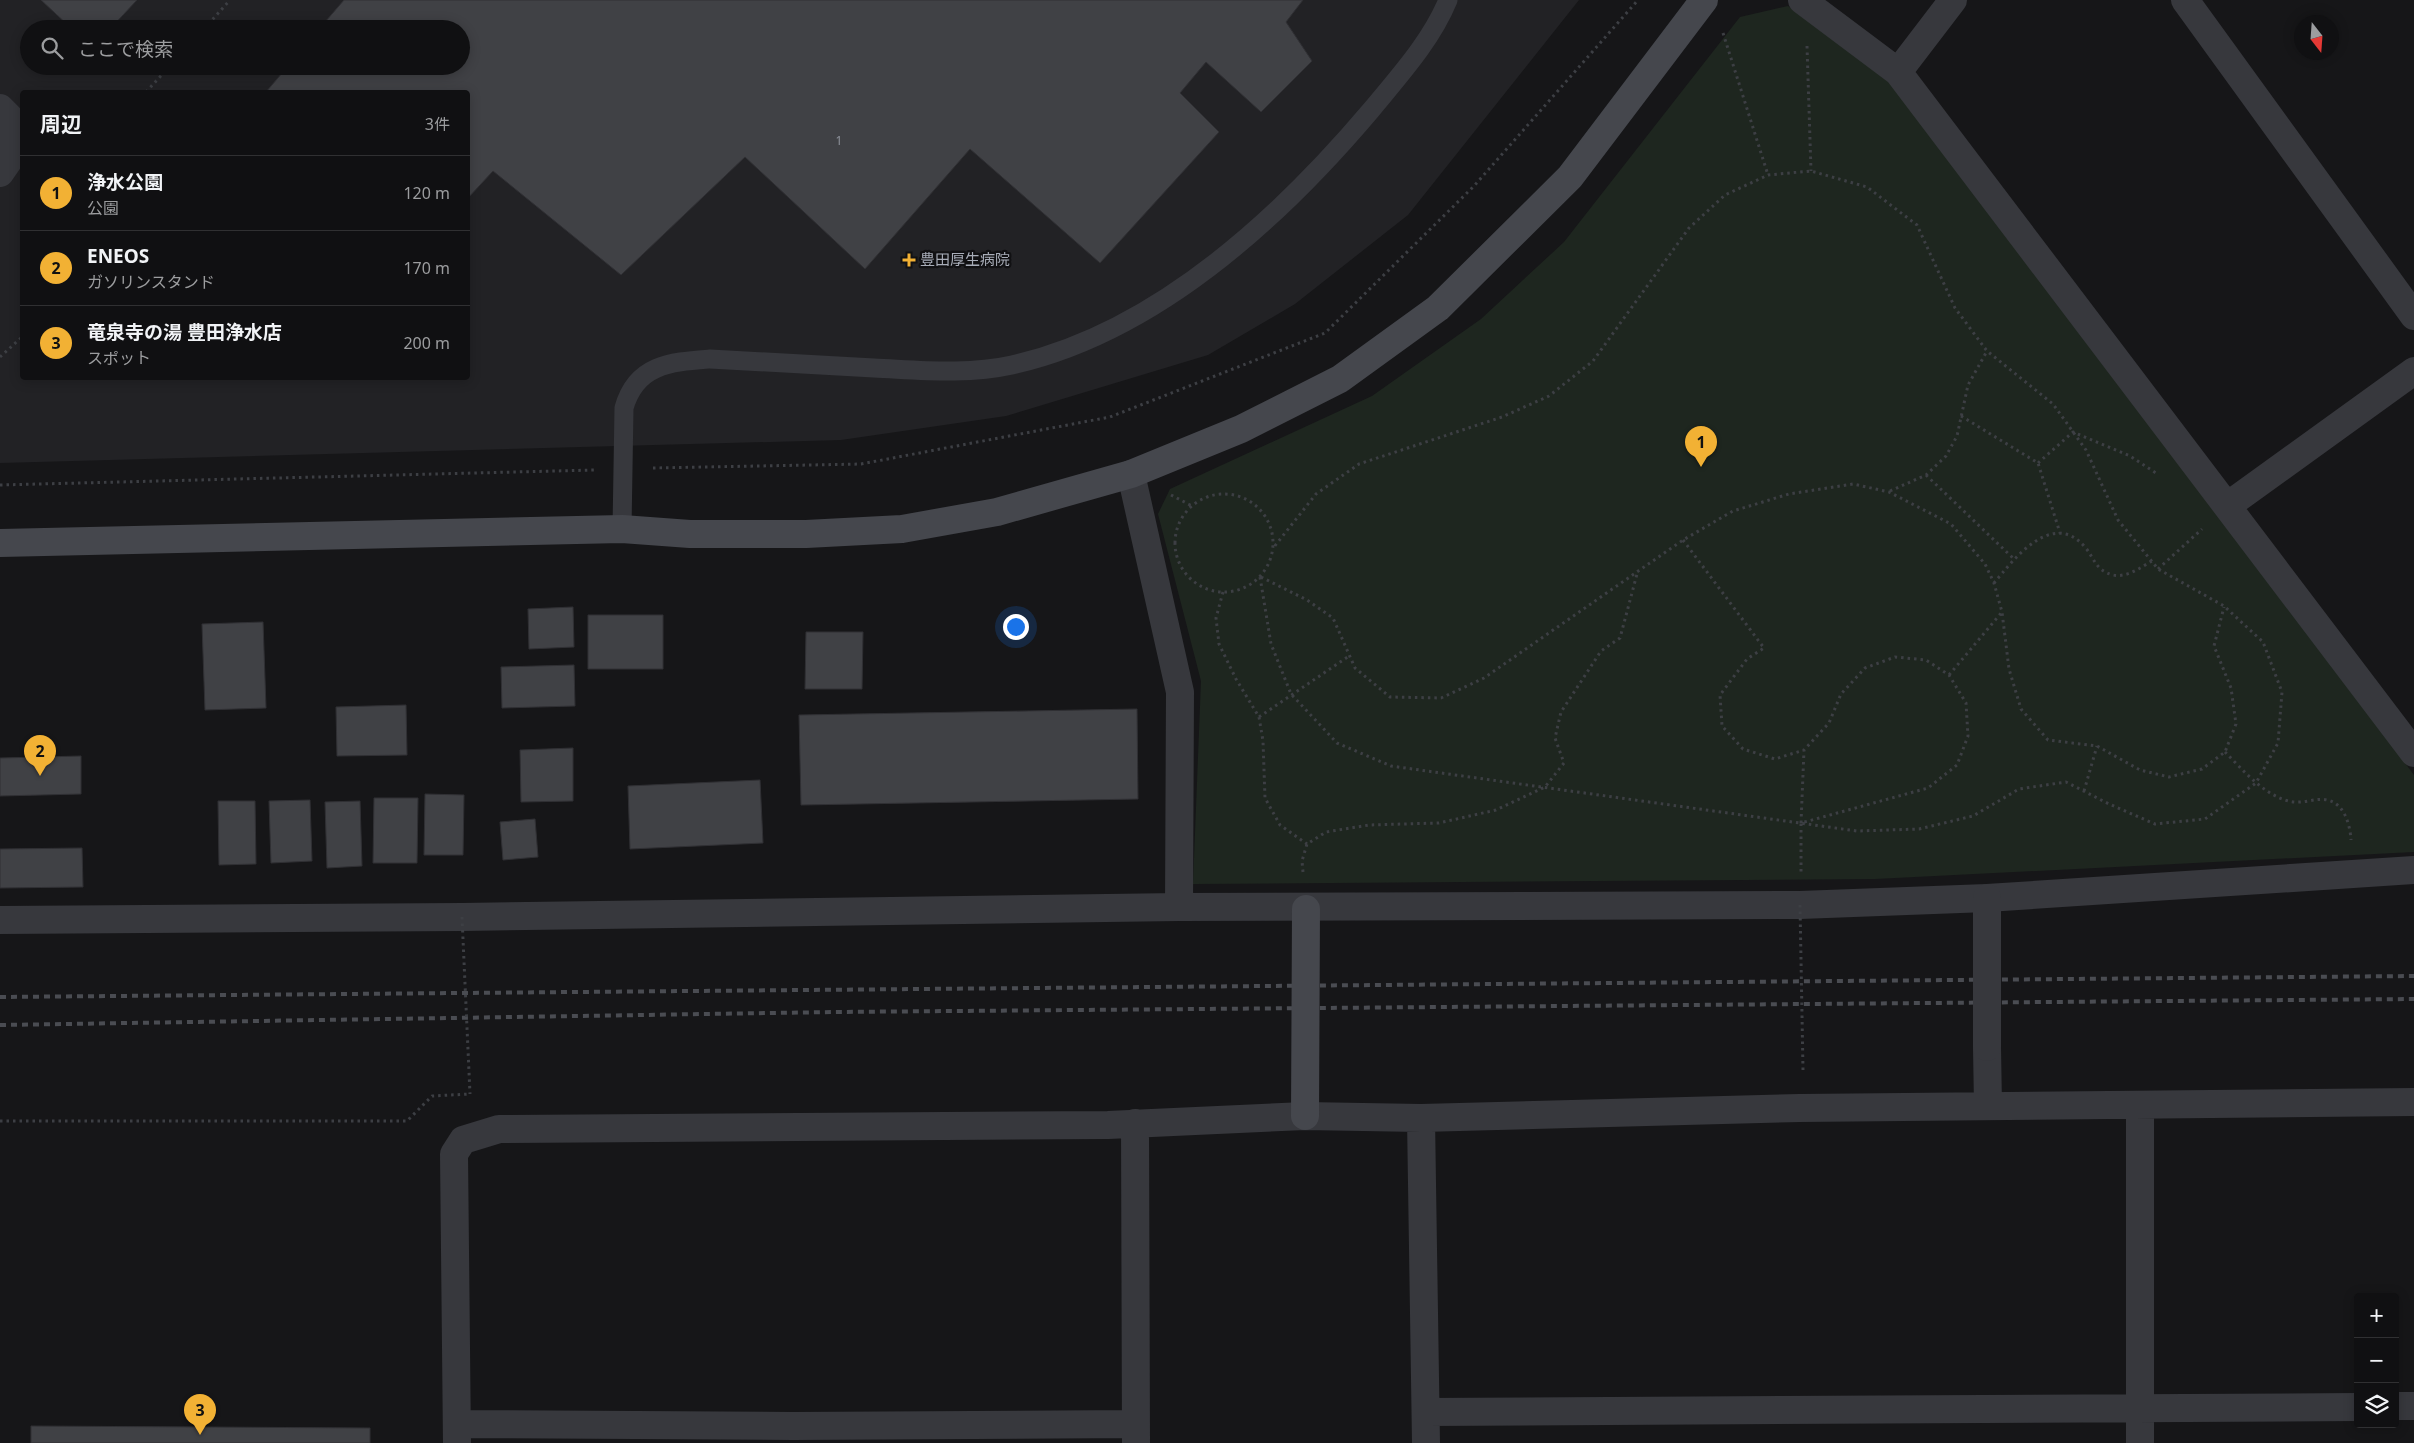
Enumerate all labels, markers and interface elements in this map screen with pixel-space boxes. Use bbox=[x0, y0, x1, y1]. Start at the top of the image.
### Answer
north arrow bbox=[2294, 15, 2339, 60]
search box bbox=[20, 20, 470, 75]
icon: search bbox=[38, 34, 66, 62]
text: ここで検索 bbox=[78, 36, 173, 62]
text: 周辺 bbox=[40, 110, 82, 138]
text: 3件 bbox=[425, 113, 450, 135]
house number: 1 bbox=[836, 132, 842, 149]
text: 浄水公園 bbox=[87, 169, 163, 195]
text: 1 bbox=[51, 182, 61, 204]
text: 120 m bbox=[403, 182, 450, 204]
text: 公園 bbox=[87, 197, 119, 219]
text: ENEOS bbox=[87, 243, 149, 269]
place label: 豊田厚生病院 bbox=[920, 249, 1010, 269]
marker: 豊田厚生病院 bbox=[902, 253, 916, 267]
text: 2 bbox=[51, 257, 61, 279]
text: 170 m bbox=[403, 257, 450, 279]
text: ガソリンスタンド bbox=[87, 271, 215, 293]
text: 竜泉寺の湯 豊田浄水店 bbox=[87, 319, 282, 345]
text: 3 bbox=[51, 332, 61, 354]
text: 200 m bbox=[403, 332, 450, 354]
text: スポット bbox=[87, 347, 151, 369]
pin: 1 bbox=[1685, 426, 1717, 467]
your location bbox=[1003, 614, 1029, 640]
pin: 2 bbox=[24, 735, 56, 776]
map controls bbox=[2354, 1293, 2399, 1428]
button: + bbox=[2354, 1293, 2399, 1338]
button: − bbox=[2354, 1338, 2399, 1383]
button: layers bbox=[2354, 1383, 2399, 1428]
pin: 3 bbox=[184, 1394, 216, 1435]

